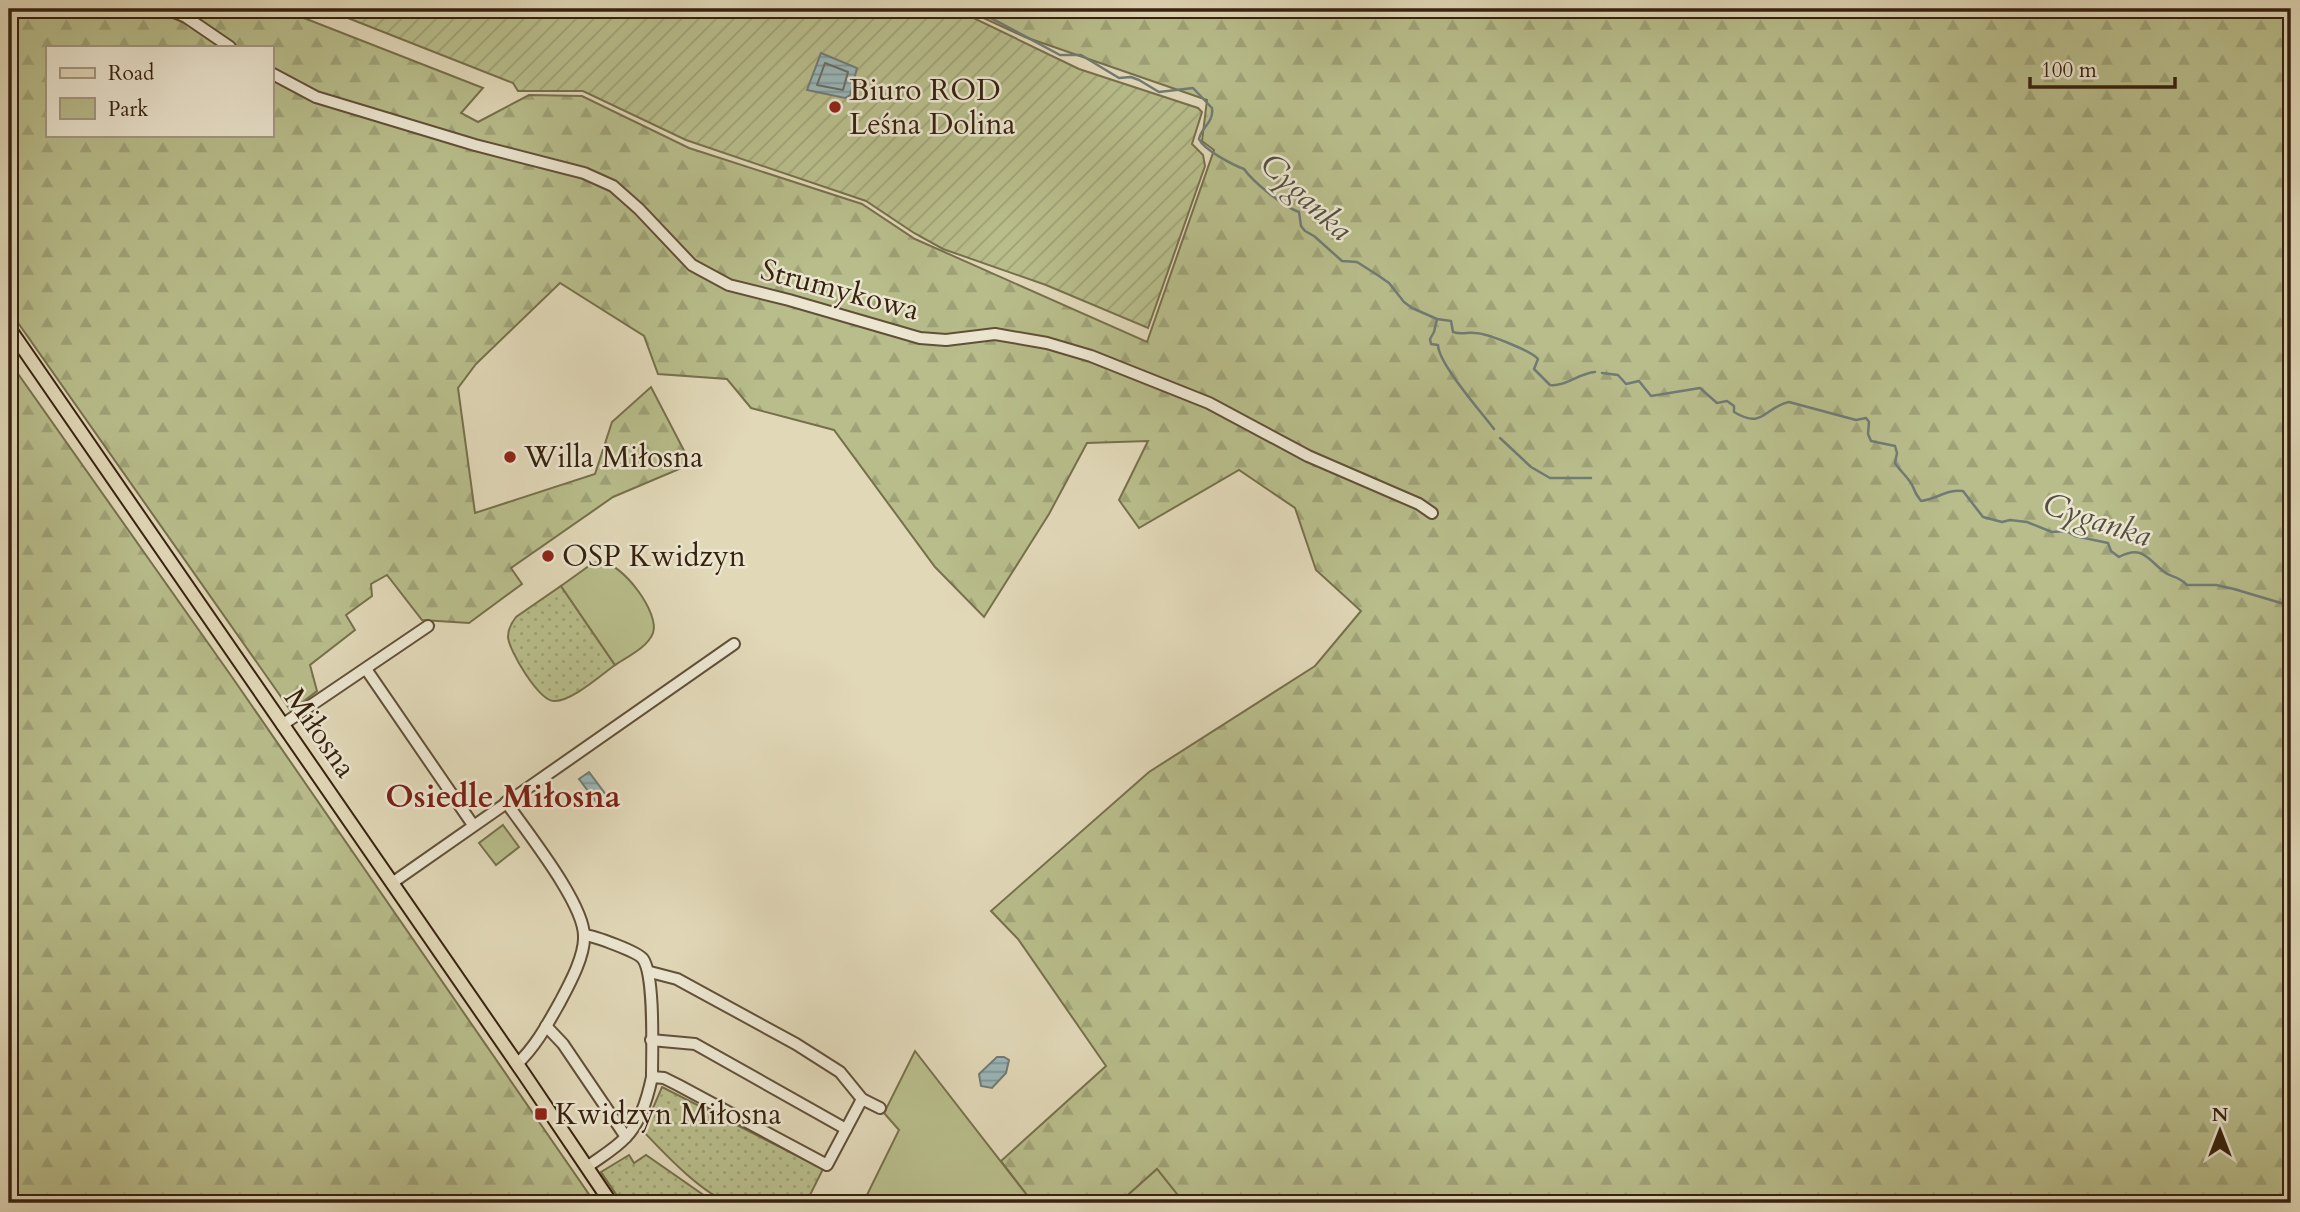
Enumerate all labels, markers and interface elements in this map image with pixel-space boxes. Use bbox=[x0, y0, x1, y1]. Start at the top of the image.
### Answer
legend bbox=[46, 46, 273, 136]
scale bar bbox=[2030, 46, 2176, 90]
text: 100 m bbox=[2041, 56, 2097, 85]
text: Road bbox=[108, 59, 154, 88]
place label: Biuro ROD Leśna Dolina bbox=[849, 70, 1016, 145]
text: Park bbox=[108, 95, 149, 124]
marker: Biuro ROD Leśna Dolina bbox=[827, 99, 843, 115]
water label: Cyganka bbox=[1250, 143, 1362, 251]
street label: Strumykowa bbox=[756, 249, 924, 331]
place label: Willa Miłosna bbox=[523, 437, 703, 478]
marker: Willa Miłosna bbox=[502, 449, 518, 465]
water label: Cyganka bbox=[2037, 482, 2157, 558]
place label: OSP Kwidzyn bbox=[562, 536, 746, 577]
marker: OSP Kwidzyn bbox=[540, 548, 556, 564]
street label: Miłosna bbox=[274, 680, 366, 786]
district label: Osiedle Miłosna bbox=[385, 775, 621, 819]
place label: Kwidzyn Miłosna bbox=[555, 1094, 781, 1135]
north arrow bbox=[2184, 1096, 2254, 1166]
text: N bbox=[2212, 1102, 2229, 1128]
marker: Kwidzyn Miłosna bbox=[533, 1106, 549, 1122]

